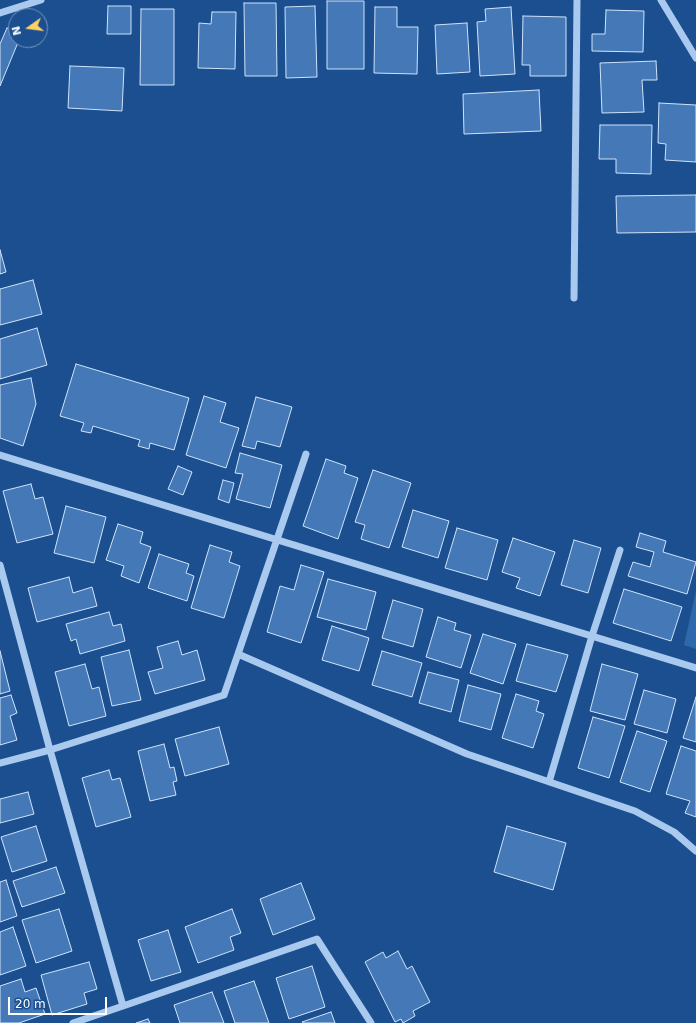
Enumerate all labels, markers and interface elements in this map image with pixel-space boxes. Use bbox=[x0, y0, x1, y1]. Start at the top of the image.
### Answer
north arrow bbox=[8, 8, 48, 48]
text: N bbox=[9, 25, 24, 37]
scale bar bbox=[10, 989, 109, 1015]
text: 20 m bbox=[15, 997, 46, 1011]

